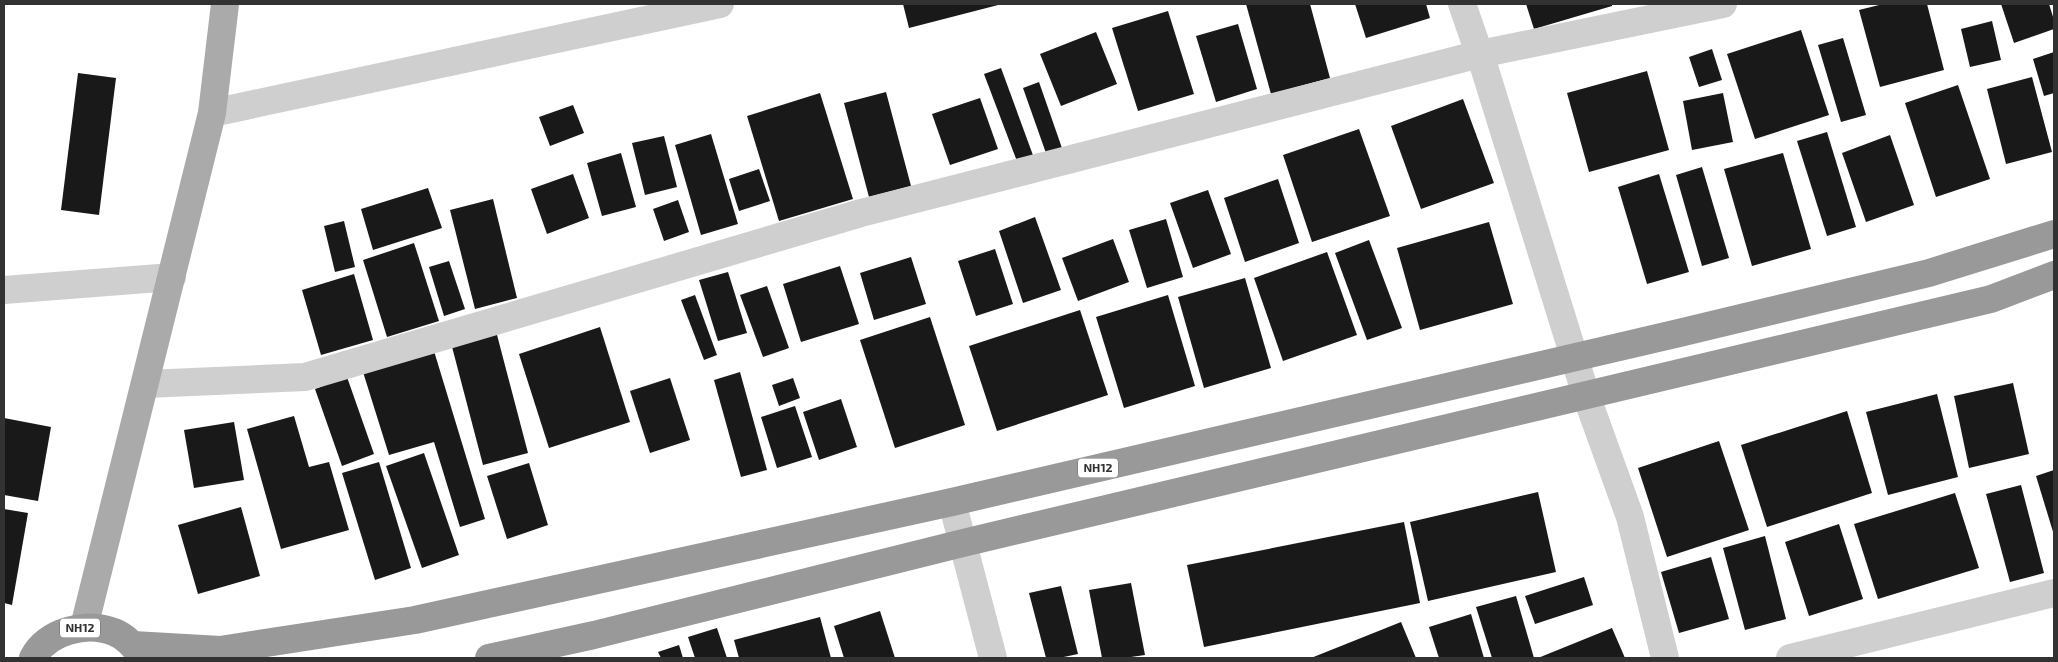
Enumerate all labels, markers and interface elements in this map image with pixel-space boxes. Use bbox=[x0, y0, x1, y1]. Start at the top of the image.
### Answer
road number: NH12 bbox=[1078, 458, 1118, 478]
road number: NH12 bbox=[60, 618, 100, 638]

